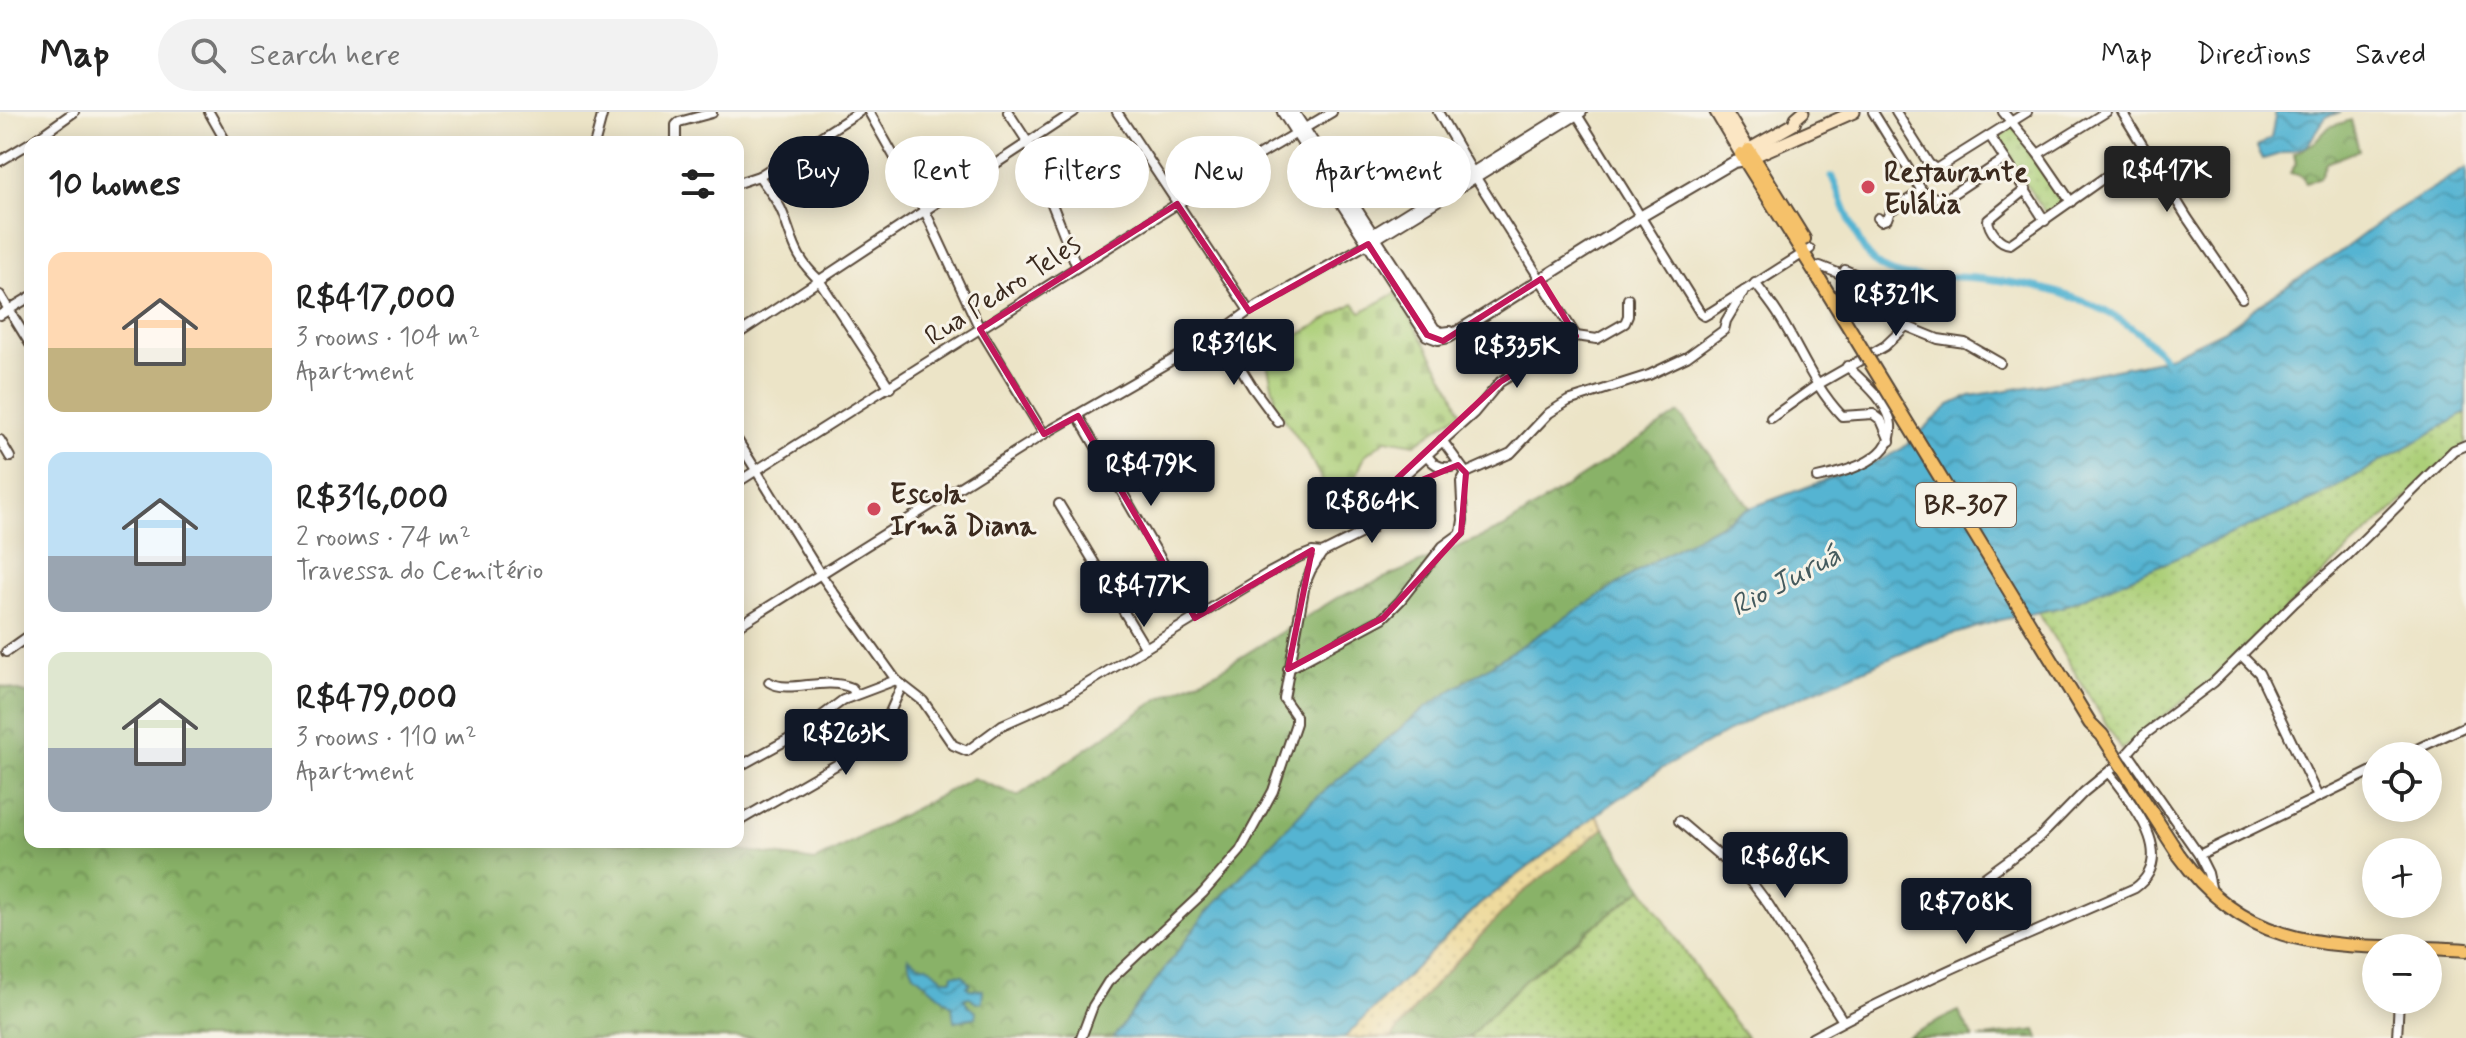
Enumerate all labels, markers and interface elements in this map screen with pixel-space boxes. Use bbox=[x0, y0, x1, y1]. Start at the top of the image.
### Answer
search box bbox=[158, 19, 718, 91]
text: Map bbox=[40, 31, 110, 80]
icon: search bbox=[186, 33, 230, 77]
text: Search here bbox=[250, 36, 401, 75]
text: Map bbox=[2101, 37, 2152, 74]
text: Directions bbox=[2196, 37, 2311, 74]
text: Saved bbox=[2355, 37, 2426, 74]
chip: Buy bbox=[768, 136, 869, 208]
chip: Rent bbox=[885, 136, 999, 208]
chip: Filters bbox=[1015, 136, 1149, 208]
chip: New bbox=[1165, 136, 1271, 208]
chip: Apartment bbox=[1287, 136, 1471, 208]
pin: R$417K bbox=[2102, 146, 2232, 214]
place label: Restaurante Eulália bbox=[1884, 155, 2028, 224]
text: R$417K bbox=[2122, 155, 2212, 189]
text: 10 homes bbox=[48, 162, 181, 207]
icon: filters bbox=[676, 162, 720, 206]
marker: Restaurante Eulália bbox=[1859, 178, 1877, 196]
street label: Rua Pedro Teles bbox=[918, 227, 1089, 355]
pin: R$321K bbox=[1831, 270, 1961, 338]
text: R$417,000 bbox=[296, 276, 455, 321]
text: R$321K bbox=[1854, 279, 1938, 313]
icon: home bbox=[112, 284, 208, 380]
pin: R$316K bbox=[1169, 319, 1299, 387]
text: 3 rooms · 104 m² bbox=[296, 321, 480, 355]
pin: R$335K bbox=[1452, 322, 1582, 390]
text: R$316K bbox=[1192, 328, 1276, 362]
text: R$335K bbox=[1474, 331, 1560, 365]
text: Apartment bbox=[296, 355, 414, 389]
pin: R$479K bbox=[1086, 440, 1216, 508]
text: R$479K bbox=[1106, 449, 1196, 483]
text: R$316,000 bbox=[296, 476, 448, 521]
place label: Escola Irmã Diana bbox=[890, 477, 1037, 546]
pin: R$864K bbox=[1307, 477, 1437, 545]
road number: BR-307 bbox=[1916, 483, 2016, 527]
icon: home bbox=[112, 484, 208, 580]
text: R$864K bbox=[1325, 486, 1419, 520]
marker: Escola Irmã Diana bbox=[865, 500, 883, 518]
text: 2 rooms · 74 m² bbox=[296, 521, 471, 555]
water label: Rio Juruá bbox=[1724, 536, 1848, 627]
text: Travessa do Cemitério bbox=[296, 555, 543, 589]
pin: R$477K bbox=[1079, 561, 1209, 629]
text: R$477K bbox=[1098, 570, 1190, 604]
text: R$479,000 bbox=[296, 676, 457, 721]
icon: home bbox=[112, 684, 208, 780]
pin: R$263K bbox=[781, 709, 911, 777]
text: R$263K bbox=[803, 718, 889, 752]
text: 3 rooms · 110 m² bbox=[296, 721, 477, 755]
map controls bbox=[2362, 742, 2442, 1014]
button: locate bbox=[2362, 742, 2442, 822]
text: Apartment bbox=[296, 755, 414, 789]
pin: R$686K bbox=[1720, 832, 1850, 900]
button: + bbox=[2362, 838, 2442, 918]
text: R$686K bbox=[1741, 841, 1829, 875]
pin: R$708K bbox=[1901, 878, 2031, 946]
text: R$708K bbox=[1919, 887, 2013, 921]
button: − bbox=[2362, 934, 2442, 1014]

